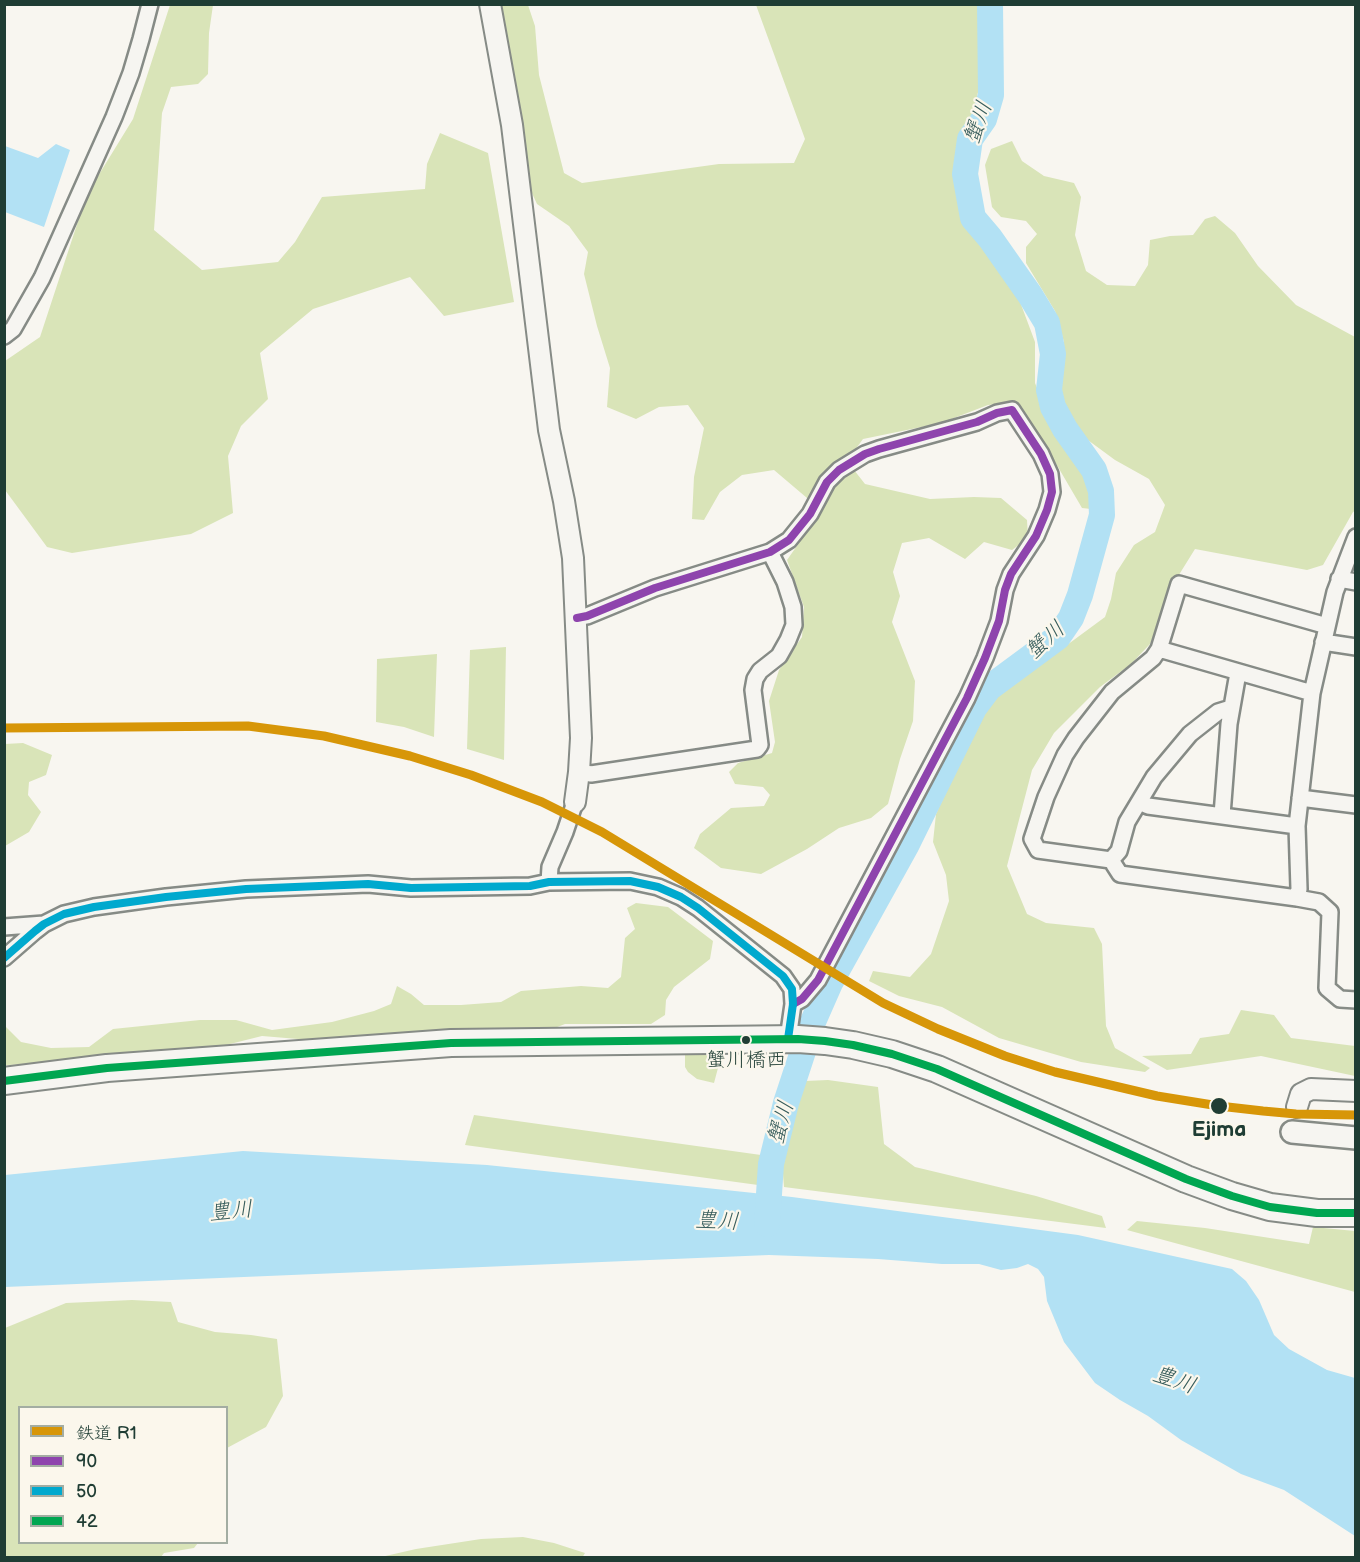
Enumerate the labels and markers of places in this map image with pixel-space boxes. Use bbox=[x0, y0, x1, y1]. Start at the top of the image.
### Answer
marker: 蟹川橋西 bbox=[740, 1034, 752, 1046]
place label: 蟹川橋西 bbox=[706, 1049, 786, 1073]
marker: Ejima bbox=[1209, 1096, 1229, 1116]
place label: Ejima bbox=[1192, 1118, 1246, 1144]

